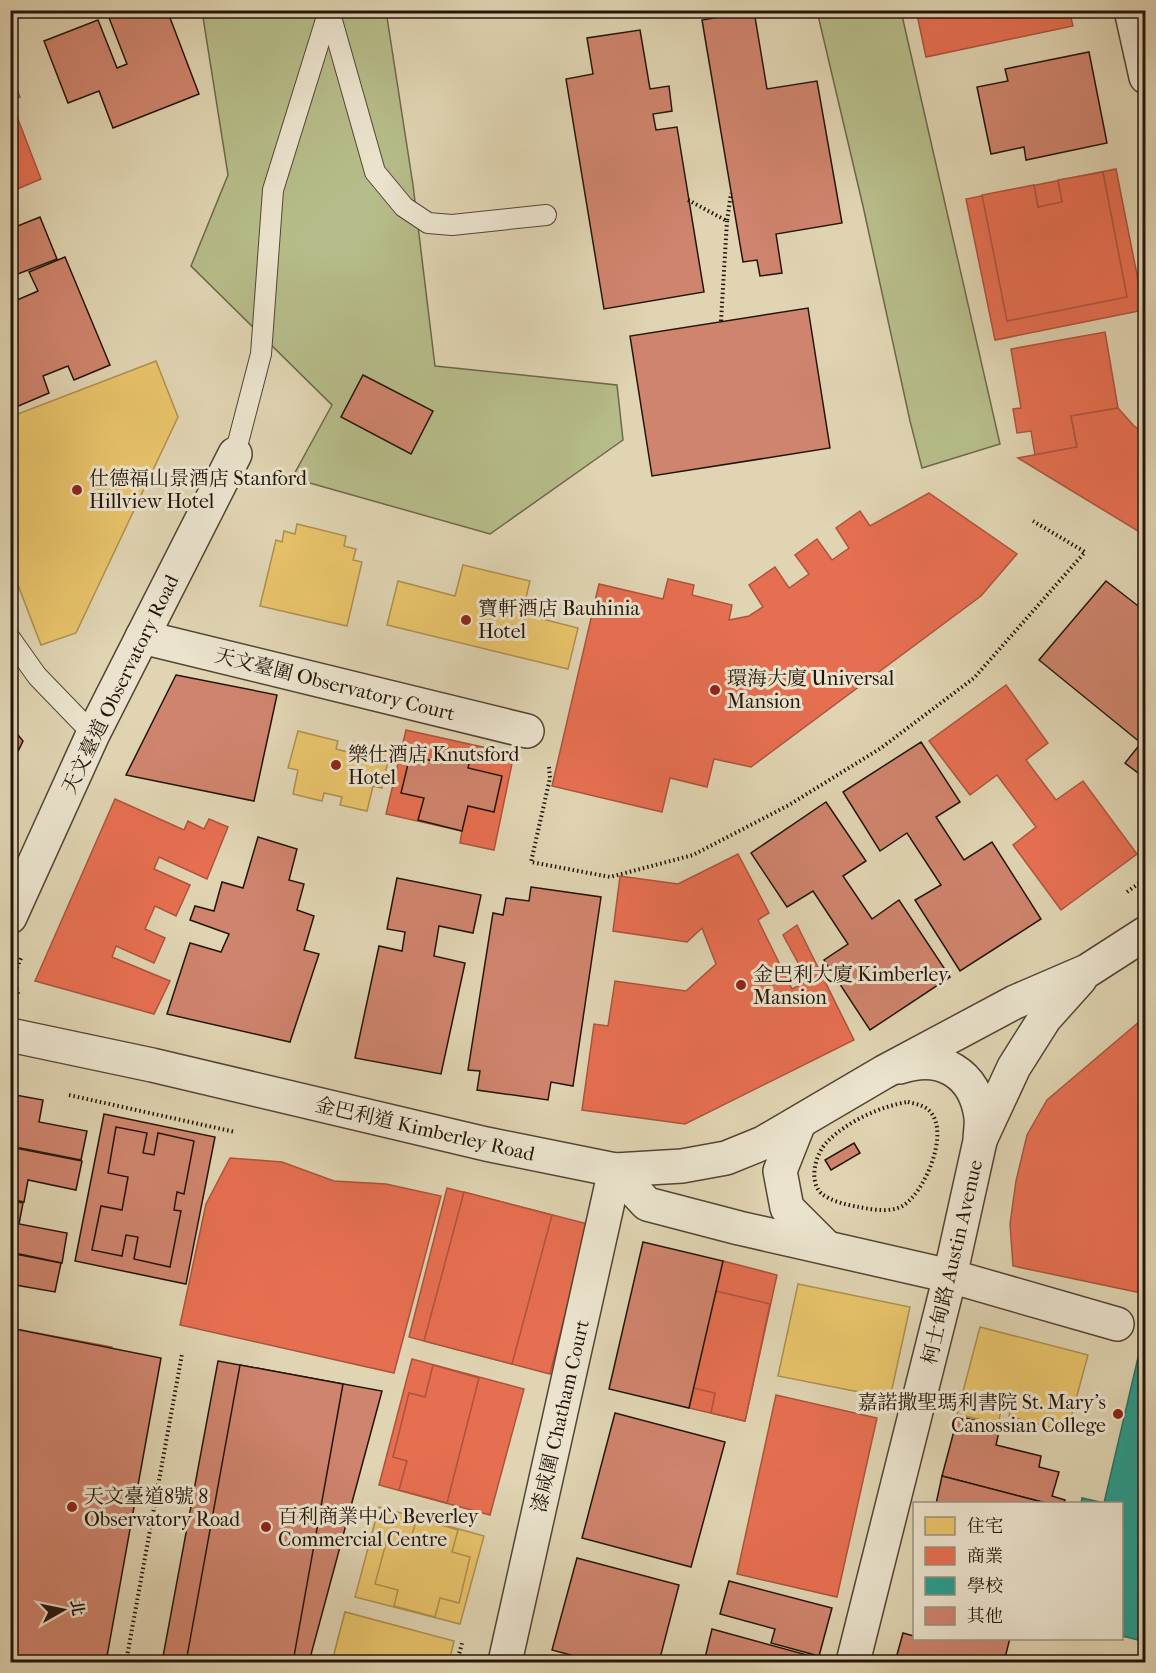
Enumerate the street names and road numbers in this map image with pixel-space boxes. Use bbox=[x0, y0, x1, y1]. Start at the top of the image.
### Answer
street label: 天文臺道 Observatory Road bbox=[57, 570, 184, 797]
street label: 天文臺圍 Observatory Court bbox=[212, 644, 457, 725]
street label: 金巴利道 Kimberley Road bbox=[313, 1093, 538, 1166]
street label: 柯士甸路 Austin Avenue bbox=[918, 1157, 987, 1367]
street label: 漆咸圍 Chatham Court bbox=[527, 1317, 594, 1515]

